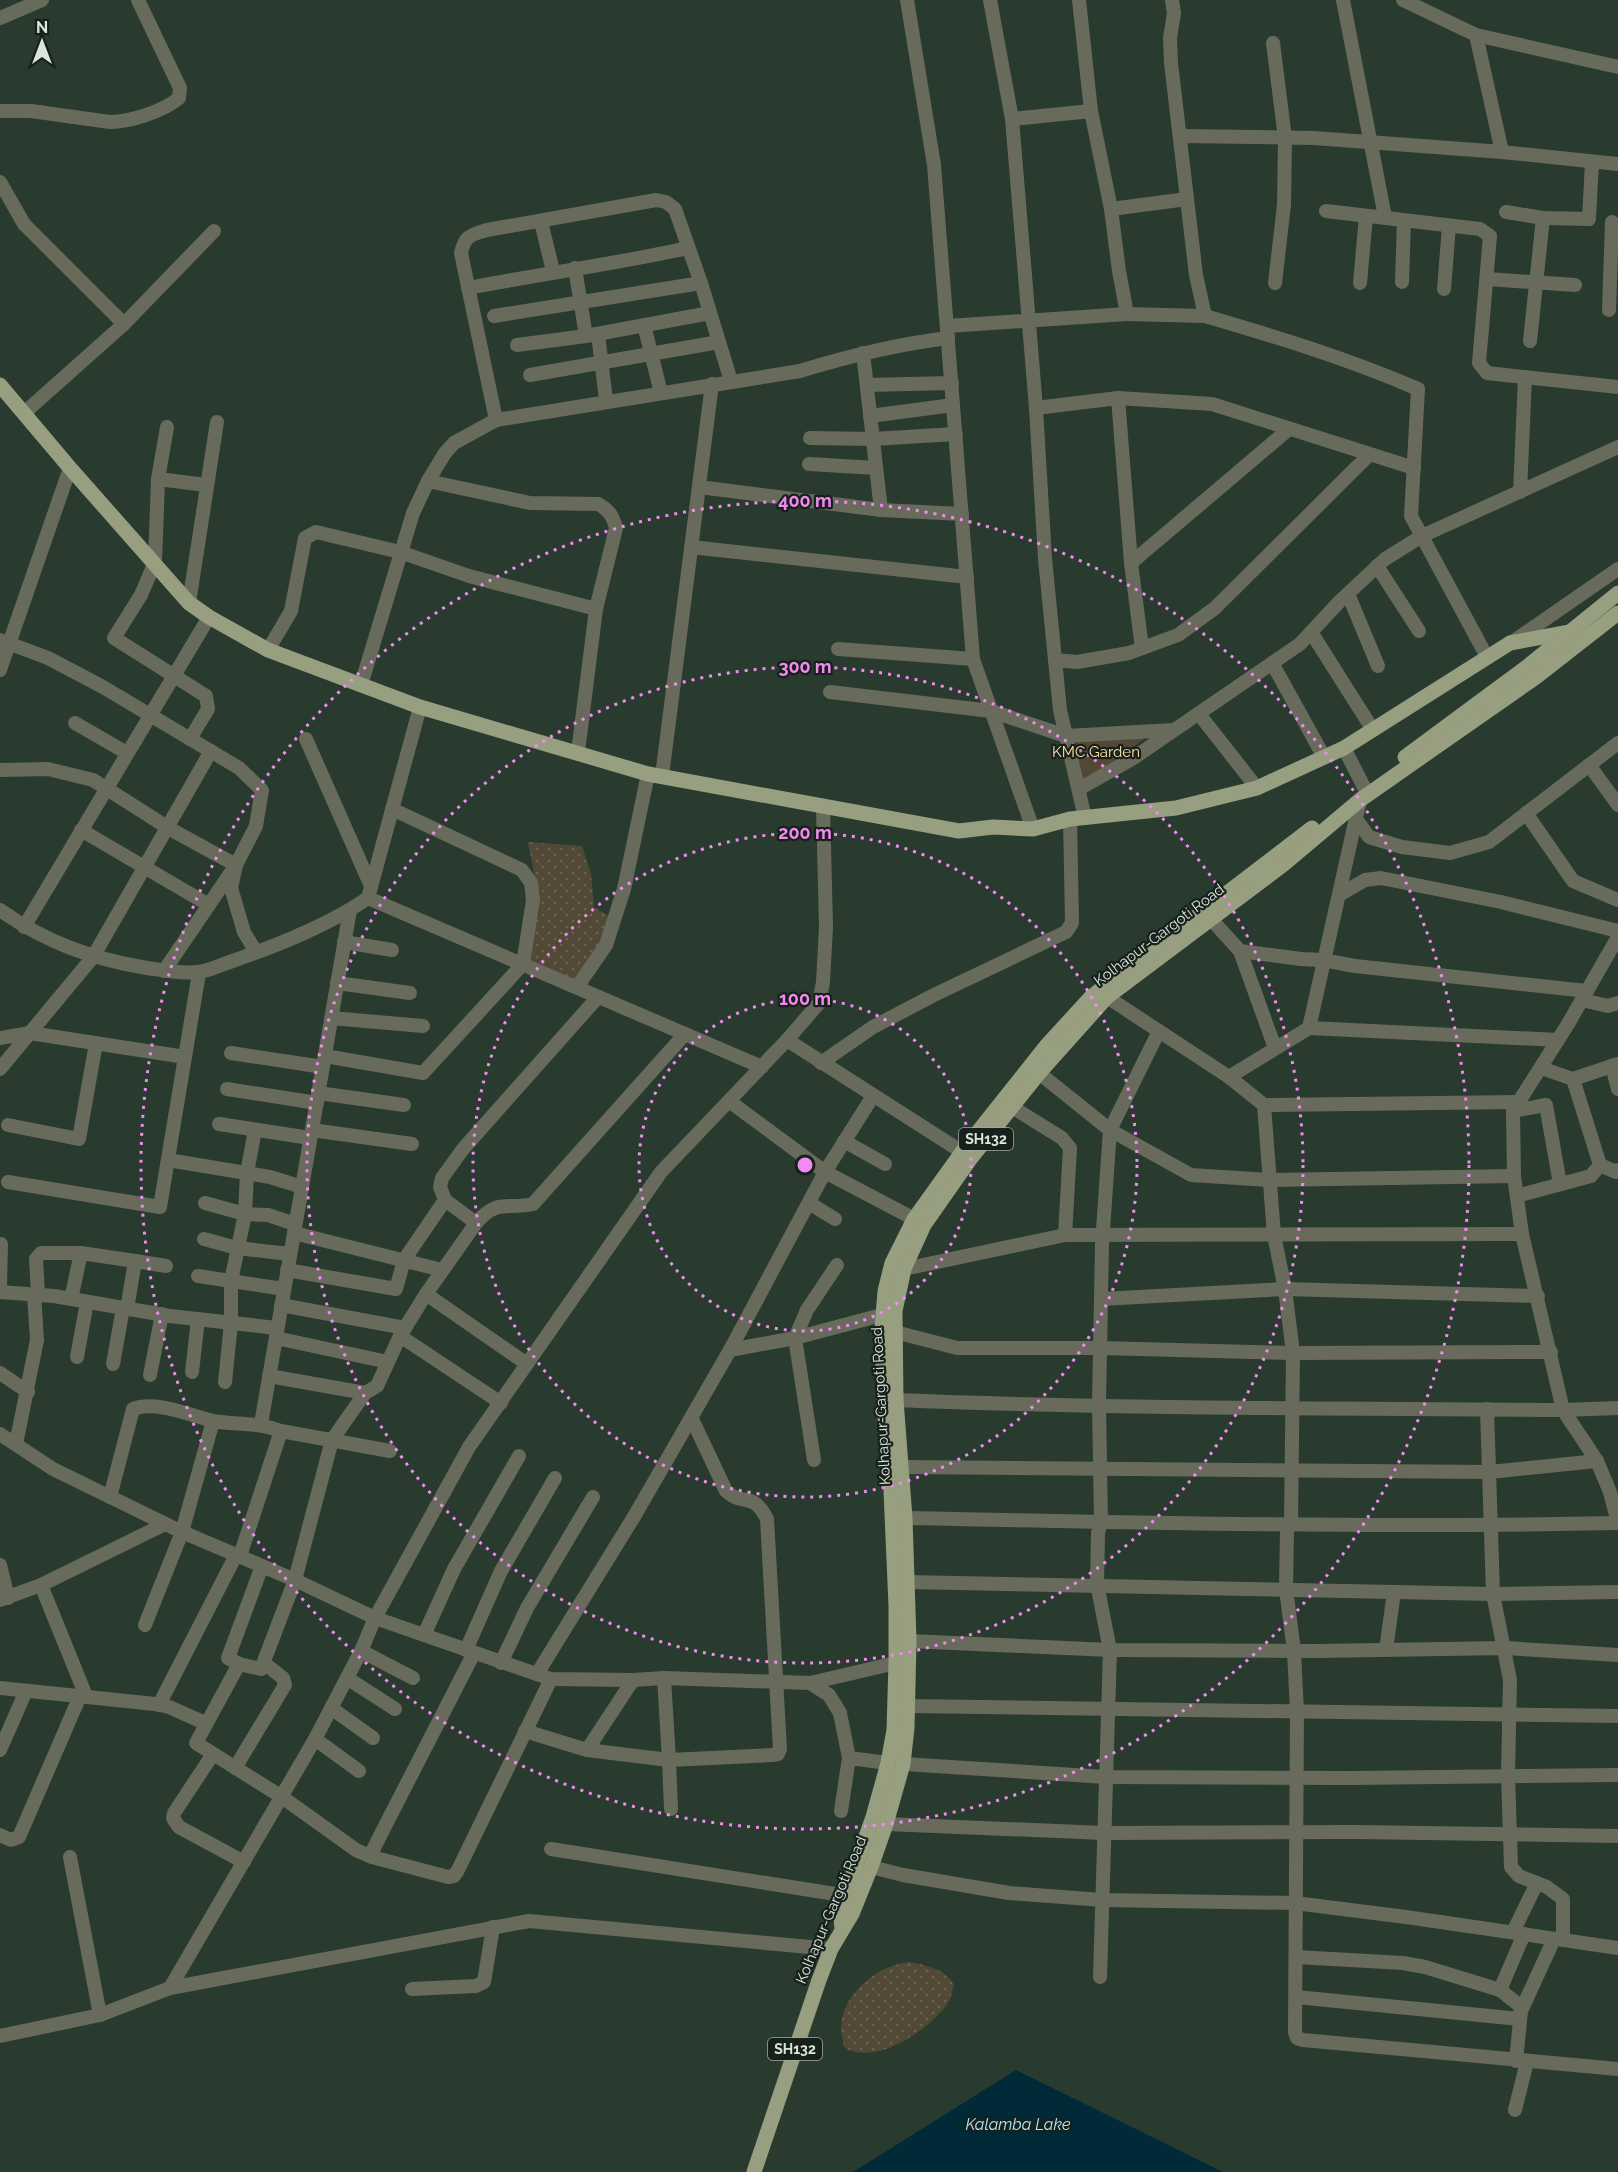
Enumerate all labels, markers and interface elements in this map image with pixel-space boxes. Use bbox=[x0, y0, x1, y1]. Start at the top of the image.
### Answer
north arrow bbox=[12, 12, 72, 72]
text: N bbox=[36, 18, 48, 37]
text: 400 m bbox=[778, 490, 832, 511]
text: 300 m bbox=[778, 656, 832, 677]
park label: KMC Garden bbox=[1052, 743, 1140, 761]
text: 200 m bbox=[778, 822, 832, 843]
street label: Kolhapur-Gargoti Road bbox=[1090, 880, 1228, 990]
text: 100 m bbox=[779, 988, 831, 1009]
road number: SH132 bbox=[959, 1128, 1013, 1150]
centre of rings bbox=[795, 1155, 815, 1175]
street label: Kolhapur-Gargoti Road bbox=[868, 1326, 894, 1486]
street label: Kolhapur-Gargoti Road bbox=[792, 1834, 870, 1986]
road number: SH132 bbox=[768, 2038, 822, 2060]
water label: Kalamba Lake bbox=[966, 2115, 1071, 2134]

